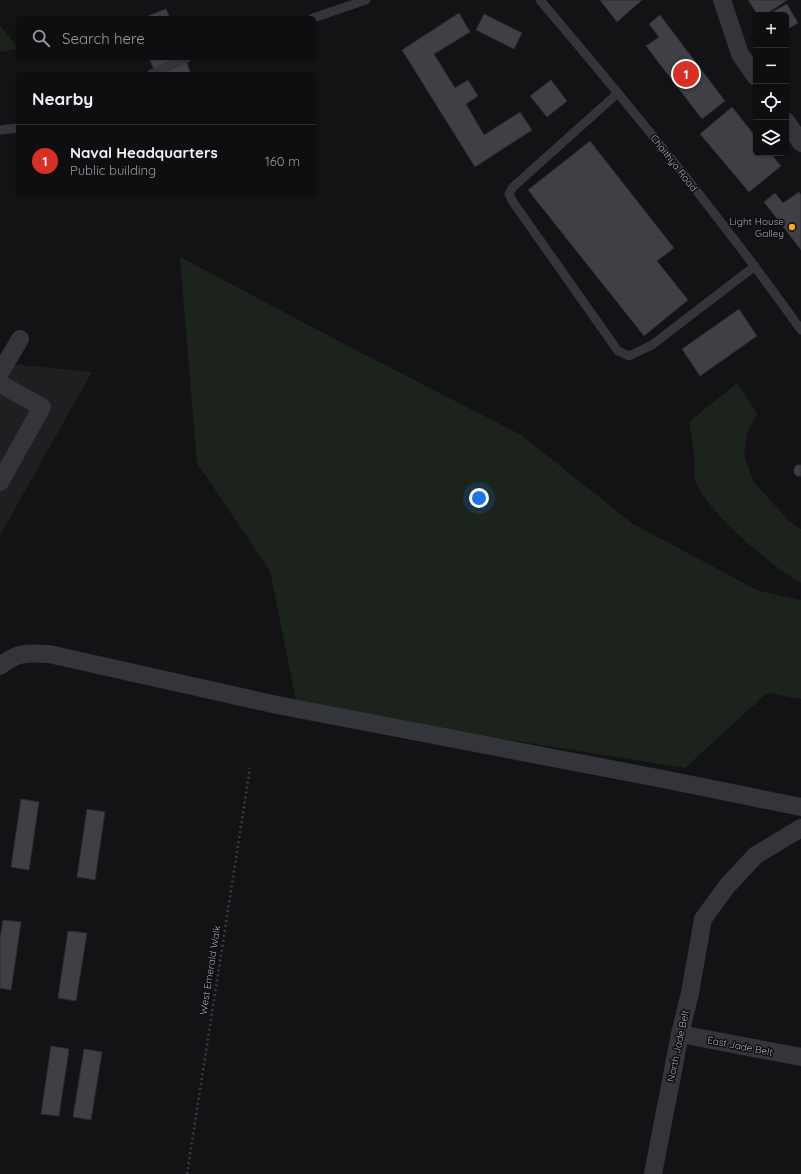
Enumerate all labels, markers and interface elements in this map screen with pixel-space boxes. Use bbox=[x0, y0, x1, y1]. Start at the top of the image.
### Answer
map controls bbox=[753, 12, 789, 156]
button: + bbox=[753, 12, 789, 48]
search box bbox=[16, 16, 316, 60]
icon: search bbox=[30, 27, 52, 49]
text: Search here bbox=[62, 29, 145, 48]
button: − bbox=[753, 48, 789, 84]
pin: 1 bbox=[673, 59, 699, 89]
button: locate bbox=[753, 84, 789, 120]
text: Nearby bbox=[32, 88, 93, 109]
button: layers bbox=[753, 120, 789, 156]
street label: Chaithya Road bbox=[648, 132, 700, 194]
text: Naval Headquarters bbox=[70, 143, 218, 162]
text: 1 bbox=[42, 153, 48, 169]
text: 160 m bbox=[265, 153, 300, 169]
text: Public building bbox=[70, 162, 156, 178]
place label: Light House Galley bbox=[729, 215, 784, 240]
marker: Light House Galley bbox=[787, 222, 797, 232]
your location bbox=[469, 488, 489, 508]
street label: West Emerald Walk bbox=[197, 924, 223, 1016]
street label: North Jade Belt bbox=[664, 1008, 692, 1083]
street label: East Jade Belt bbox=[706, 1033, 775, 1059]

